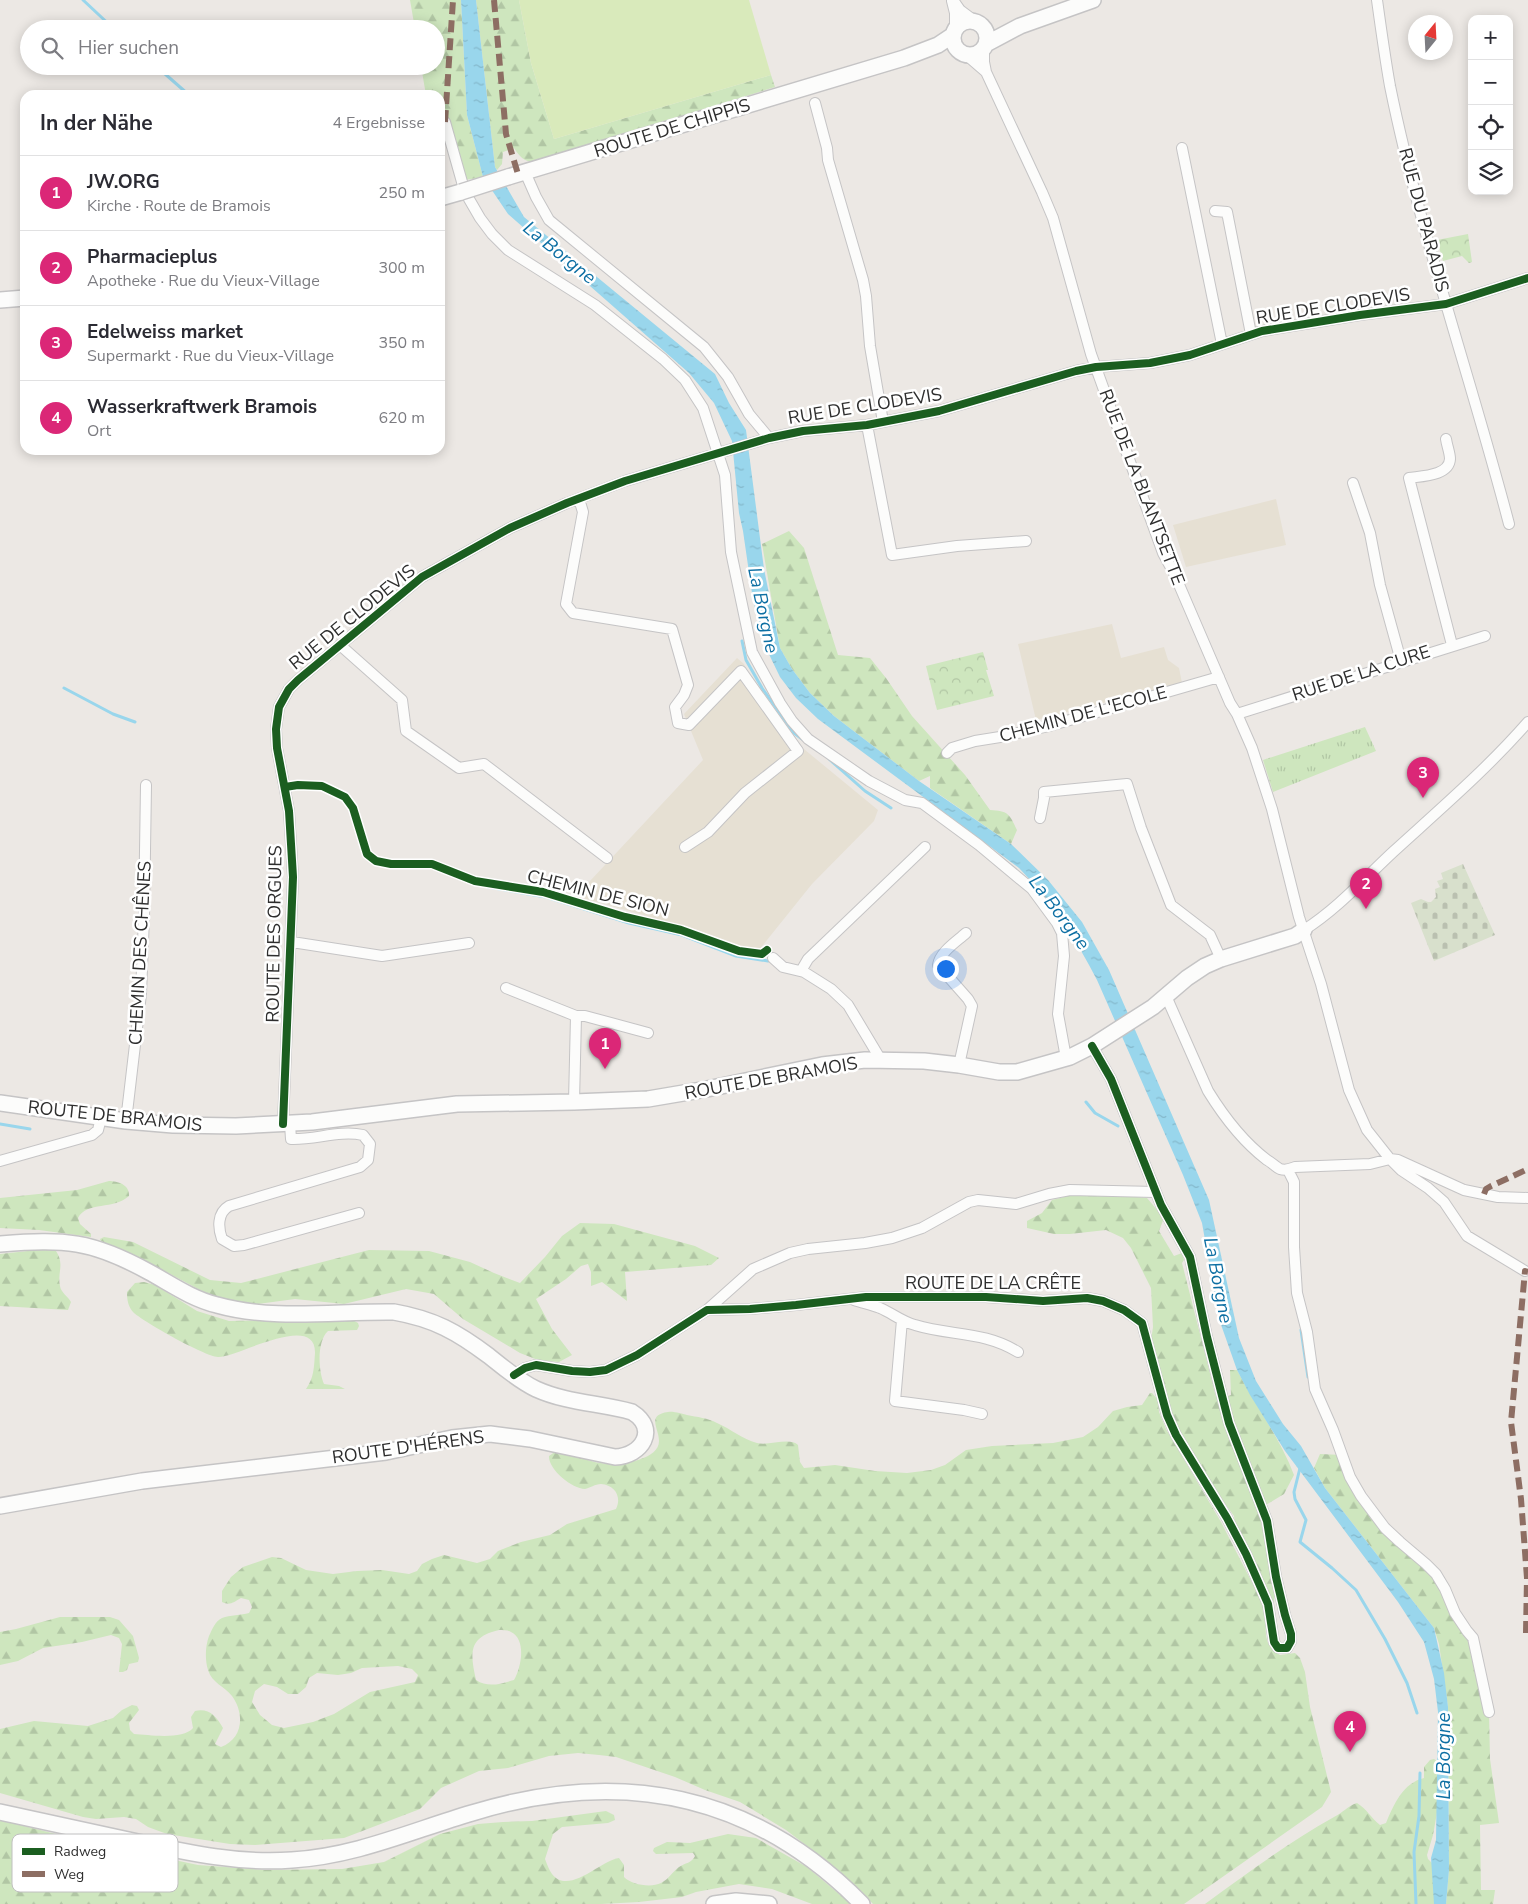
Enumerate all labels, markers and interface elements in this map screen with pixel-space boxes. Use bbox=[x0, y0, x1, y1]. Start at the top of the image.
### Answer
north arrow bbox=[1408, 15, 1453, 60]
map controls bbox=[1468, 15, 1513, 195]
button: + bbox=[1468, 15, 1513, 60]
search box bbox=[20, 20, 445, 75]
icon: search bbox=[38, 34, 66, 62]
text: Hier suchen bbox=[78, 35, 179, 61]
button: − bbox=[1468, 60, 1513, 105]
street label: ROUTE DE CHIPPIS bbox=[591, 93, 753, 163]
button: locate bbox=[1468, 105, 1513, 150]
text: In der Nähe bbox=[40, 109, 153, 137]
text: 4 Ergebnisse bbox=[332, 112, 425, 134]
street label: RUE DU PARADIS bbox=[1393, 145, 1455, 295]
button: layers bbox=[1468, 150, 1513, 195]
text: JW.ORG bbox=[87, 169, 160, 195]
text: 1 bbox=[51, 182, 61, 204]
text: 250 m bbox=[378, 182, 425, 204]
text: Kirche · Route de Bramois bbox=[87, 195, 271, 217]
water label: La Borgne bbox=[517, 215, 602, 290]
text: Pharmacieplus bbox=[87, 244, 217, 270]
text: 2 bbox=[51, 257, 61, 279]
text: 300 m bbox=[378, 257, 425, 279]
text: Apotheke · Rue du Vieux-Village bbox=[87, 270, 320, 292]
street label: RUE DE CLODEVIS bbox=[1254, 282, 1412, 330]
text: Edelweiss market bbox=[87, 319, 243, 345]
text: 3 bbox=[51, 332, 61, 354]
text: 350 m bbox=[378, 332, 425, 354]
text: Supermarkt · Rue du Vieux-Village bbox=[87, 345, 334, 367]
street label: RUE DE CLODEVIS bbox=[786, 382, 944, 430]
street label: RUE DE LA BLANTSETTE bbox=[1094, 386, 1190, 588]
text: Wasserkraftwerk Bramois bbox=[87, 394, 317, 420]
text: 4 bbox=[51, 407, 61, 429]
text: 620 m bbox=[378, 407, 425, 429]
text: Ort bbox=[87, 420, 111, 442]
street label: RUE DE CLODEVIS bbox=[284, 559, 420, 675]
water label: La Borgne bbox=[741, 565, 785, 656]
street label: RUE DE LA CURE bbox=[1289, 639, 1433, 707]
street label: CHEMIN DE L'ECOLE bbox=[996, 680, 1170, 748]
pin: 3 bbox=[1407, 757, 1439, 798]
street label: ROUTE DES ORGUES bbox=[260, 845, 288, 1023]
street label: CHEMIN DES CHÊNES bbox=[123, 860, 157, 1046]
street label: CHEMIN DE SION bbox=[524, 864, 672, 922]
pin: 2 bbox=[1350, 868, 1382, 909]
water label: La Borgne bbox=[1023, 870, 1096, 955]
your location bbox=[933, 956, 959, 982]
pin: 1 bbox=[589, 1028, 621, 1069]
street label: ROUTE DE BRAMOIS bbox=[683, 1051, 859, 1105]
street label: ROUTE DE BRAMOIS bbox=[27, 1095, 203, 1137]
water label: La Borgne bbox=[1197, 1235, 1239, 1326]
street label: ROUTE DE LA CRÊTE bbox=[905, 1271, 1081, 1295]
street label: ROUTE D'HÉRENS bbox=[330, 1424, 486, 1470]
pin: 4 bbox=[1334, 1711, 1366, 1752]
water label: La Borgne bbox=[1431, 1712, 1457, 1800]
legend bbox=[12, 1834, 178, 1892]
text: Radweg bbox=[54, 1842, 106, 1861]
text: Weg bbox=[54, 1865, 84, 1884]

